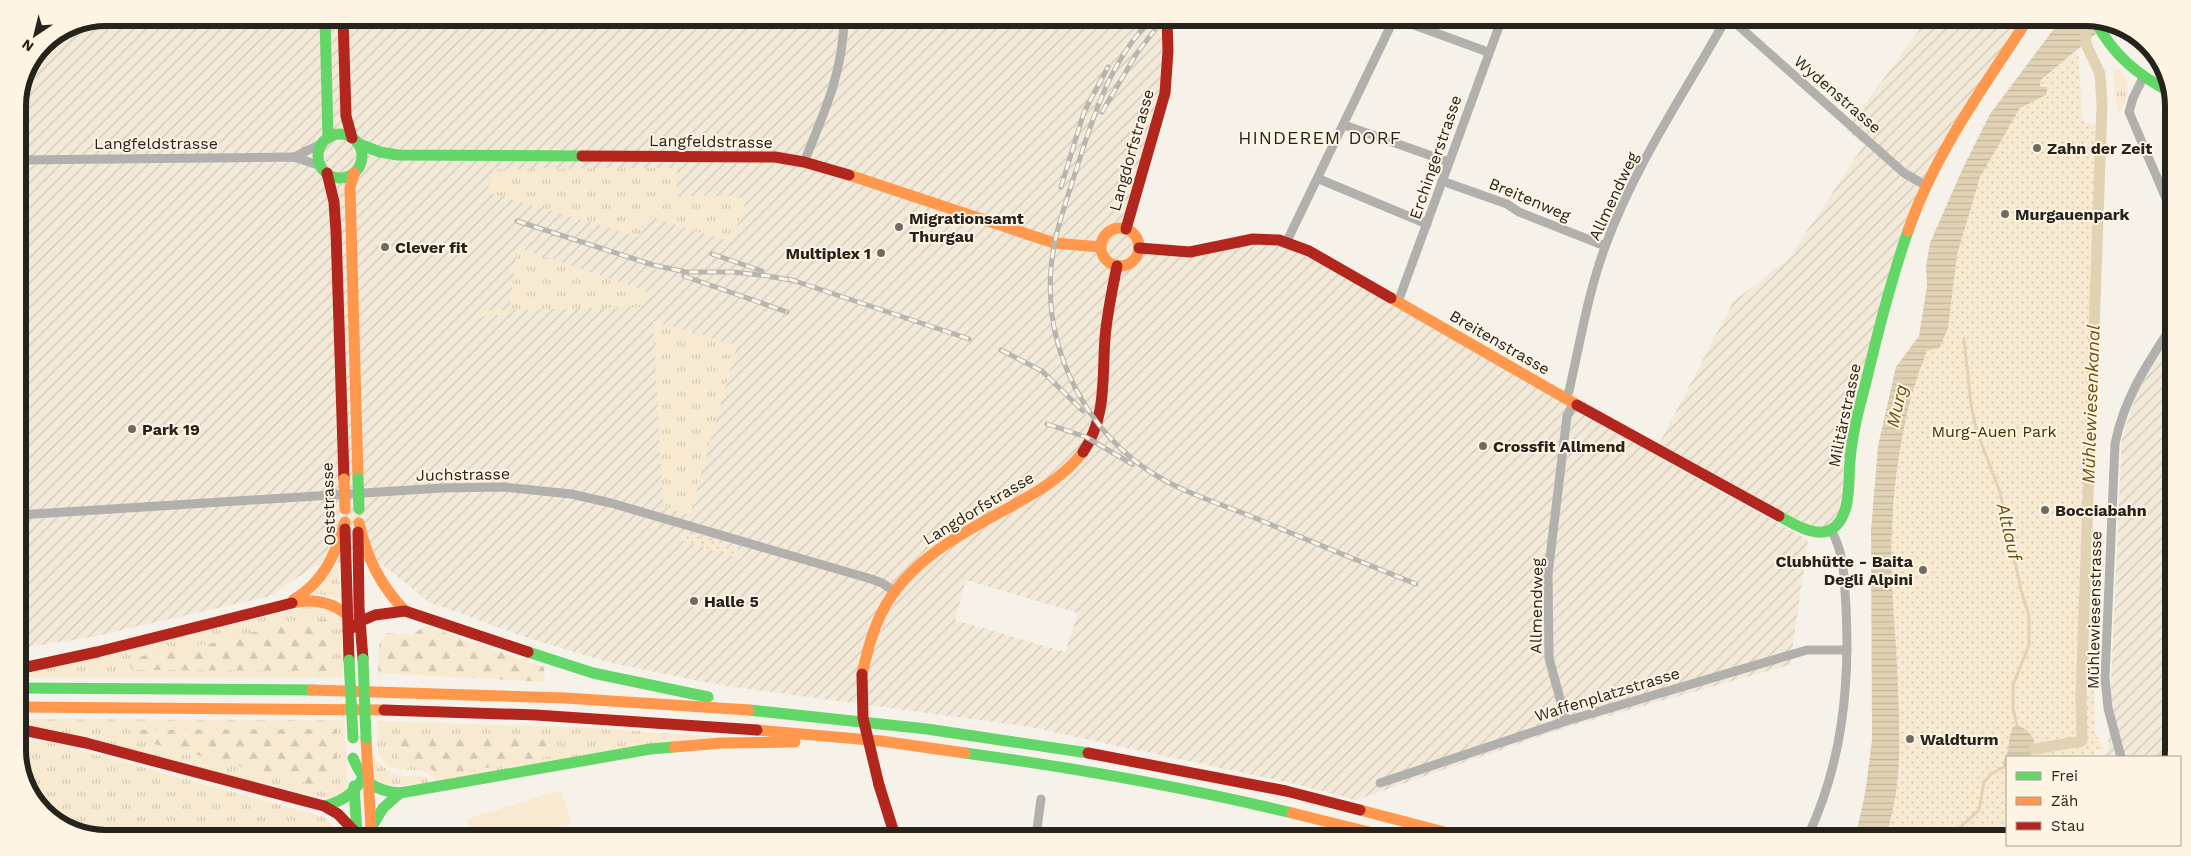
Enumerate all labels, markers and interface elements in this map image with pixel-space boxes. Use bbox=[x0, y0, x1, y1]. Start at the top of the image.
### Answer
north arrow bbox=[10, 10, 60, 60]
text: N bbox=[19, 36, 36, 55]
street label: Wydenstrasse bbox=[1790, 51, 1885, 137]
street label: Langdorfstrasse bbox=[1105, 87, 1158, 213]
street label: Erchingerstrasse bbox=[1405, 93, 1466, 222]
district label: HINDEREM DORF bbox=[1238, 127, 1402, 148]
street label: Langfeldstrasse bbox=[649, 131, 773, 152]
street label: Langfeldstrasse bbox=[94, 134, 218, 153]
place label: Zahn der Zeit bbox=[2047, 139, 2152, 158]
marker: Zahn der Zeit bbox=[2031, 142, 2043, 154]
street label: Allmendweg bbox=[1585, 148, 1642, 244]
street label: Breitenweg bbox=[1486, 174, 1574, 225]
place label: Murgauenpark bbox=[2015, 205, 2130, 224]
marker: Murgauenpark bbox=[1999, 208, 2011, 220]
place label: Migrationsamt Thurgau bbox=[909, 209, 1024, 246]
marker: Migrationsamt Thurgau bbox=[893, 221, 905, 233]
place label: Clever fit bbox=[395, 238, 468, 257]
marker: Clever fit bbox=[379, 241, 391, 253]
place label: Multiplex 1 bbox=[785, 244, 871, 263]
marker: Multiplex 1 bbox=[875, 247, 887, 259]
street label: Breitenstrasse bbox=[1446, 306, 1553, 379]
water label: Mühlewiesenkanal bbox=[2077, 324, 2104, 484]
street label: Militärstrasse bbox=[1824, 361, 1865, 469]
water label: Murg bbox=[1881, 382, 1912, 429]
place label: Park 19 bbox=[142, 420, 200, 439]
park label: Murg-Auen Park bbox=[1931, 422, 2057, 441]
marker: Park 19 bbox=[126, 423, 138, 435]
place label: Crossfit Allmend bbox=[1493, 437, 1625, 456]
marker: Crossfit Allmend bbox=[1477, 440, 1489, 452]
street label: Oststrasse bbox=[318, 462, 339, 546]
street label: Juchstrasse bbox=[416, 464, 510, 485]
street label: Langdorfstrasse bbox=[919, 468, 1037, 549]
water label: Altlauf bbox=[1993, 500, 2027, 564]
place label: Bocciabahn bbox=[2055, 501, 2147, 520]
marker: Bocciabahn bbox=[2039, 504, 2051, 516]
street label: Mühlewiesenstrasse bbox=[2084, 531, 2105, 689]
place label: Clubhütte - Baita Degli Alpini bbox=[1776, 552, 1914, 589]
street label: Allmendweg bbox=[1526, 558, 1547, 654]
marker: Clubhütte - Baita Degli Alpini bbox=[1917, 564, 1929, 576]
place label: Halle 5 bbox=[704, 592, 759, 611]
marker: Halle 5 bbox=[688, 595, 700, 607]
street label: Waffenplatzstrasse bbox=[1532, 663, 1682, 726]
place label: Waldturm bbox=[1920, 730, 1999, 749]
marker: Waldturm bbox=[1904, 733, 1916, 745]
legend bbox=[2006, 756, 2181, 846]
text: Frei bbox=[2051, 767, 2078, 785]
text: Zäh bbox=[2051, 792, 2078, 810]
text: Stau bbox=[2051, 817, 2085, 835]

